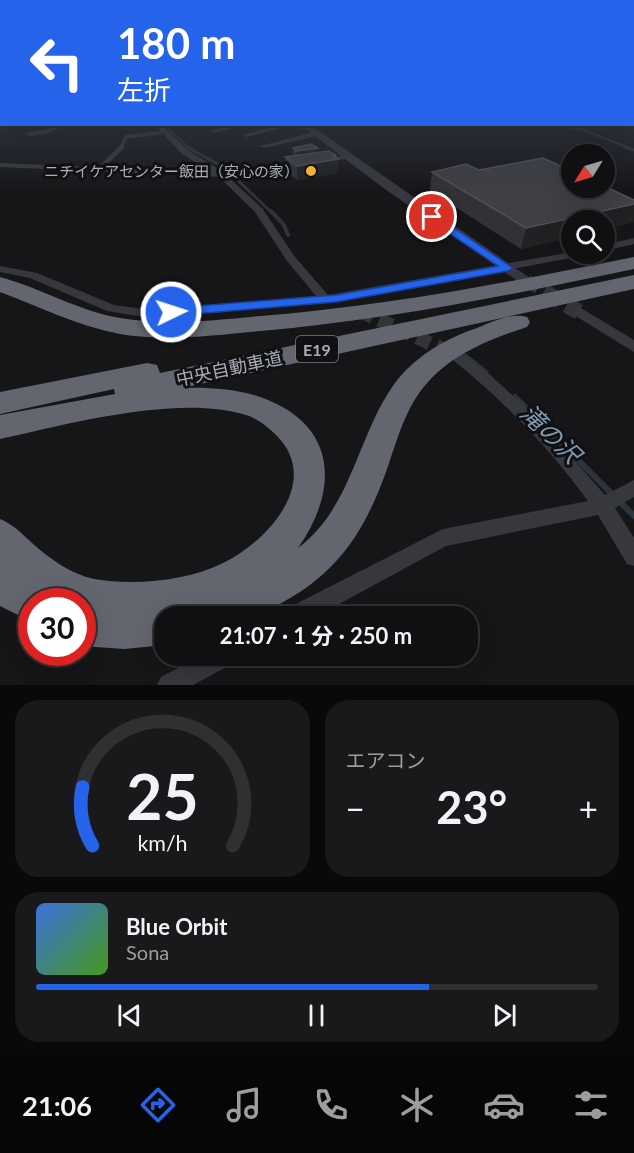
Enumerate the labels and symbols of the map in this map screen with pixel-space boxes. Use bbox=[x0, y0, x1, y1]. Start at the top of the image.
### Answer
north arrow bbox=[561, 144, 615, 198]
place label: ニチイケアセンター飯田（安心の家） bbox=[44, 162, 299, 180]
marker: ニチイケアセンター飯田（安心の家） bbox=[304, 164, 318, 178]
pin bbox=[406, 191, 457, 242]
position arrow bbox=[139, 280, 203, 344]
road number: E19 bbox=[296, 336, 338, 362]
street label: 中央自動車道 bbox=[174, 346, 284, 390]
water label: 滝の沢 bbox=[515, 398, 589, 471]
speed limit sign: 30 bbox=[18, 588, 96, 666]

